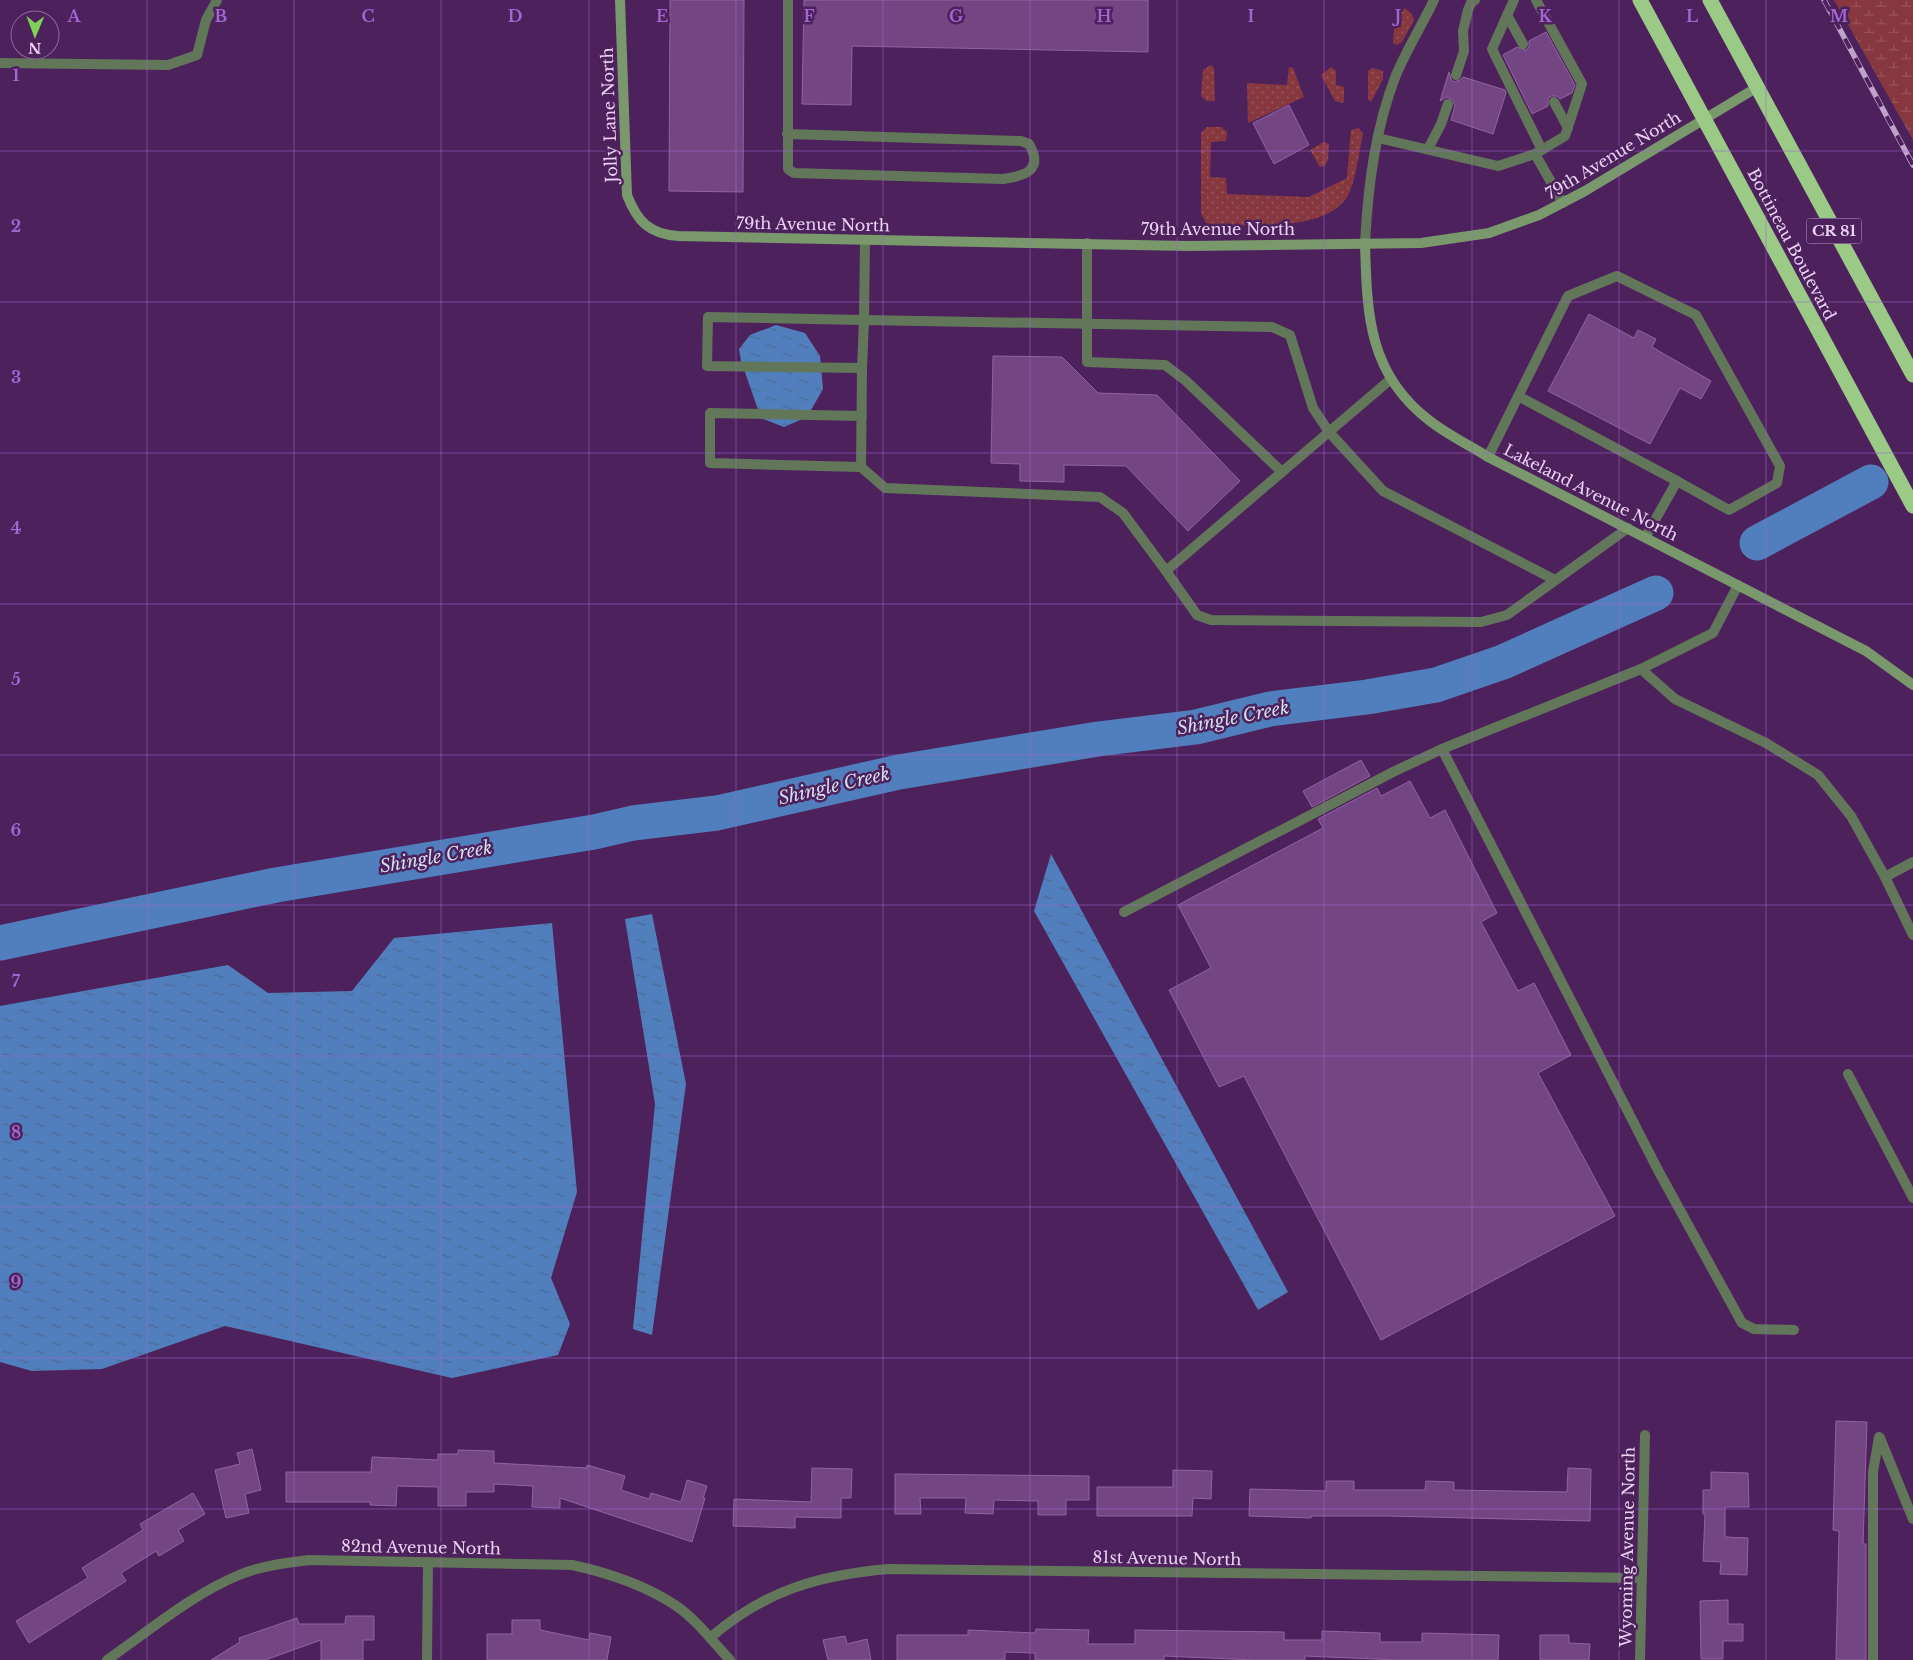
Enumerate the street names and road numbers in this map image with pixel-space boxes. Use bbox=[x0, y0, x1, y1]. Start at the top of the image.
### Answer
street label: Jolly Lane North bbox=[597, 47, 621, 185]
street label: 79th Avenue North bbox=[1542, 107, 1684, 203]
street label: Bottineau Boulevard bbox=[1743, 165, 1841, 323]
street label: 79th Avenue North bbox=[736, 213, 890, 235]
road number: CR 81 bbox=[1806, 218, 1862, 244]
street label: 79th Avenue North bbox=[1141, 219, 1295, 239]
street label: Lakeland Avenue North bbox=[1500, 439, 1682, 545]
street label: Wyoming Avenue North bbox=[1615, 1447, 1639, 1648]
street label: 82nd Avenue North bbox=[341, 1536, 501, 1558]
street label: 81st Avenue North bbox=[1092, 1547, 1242, 1569]

